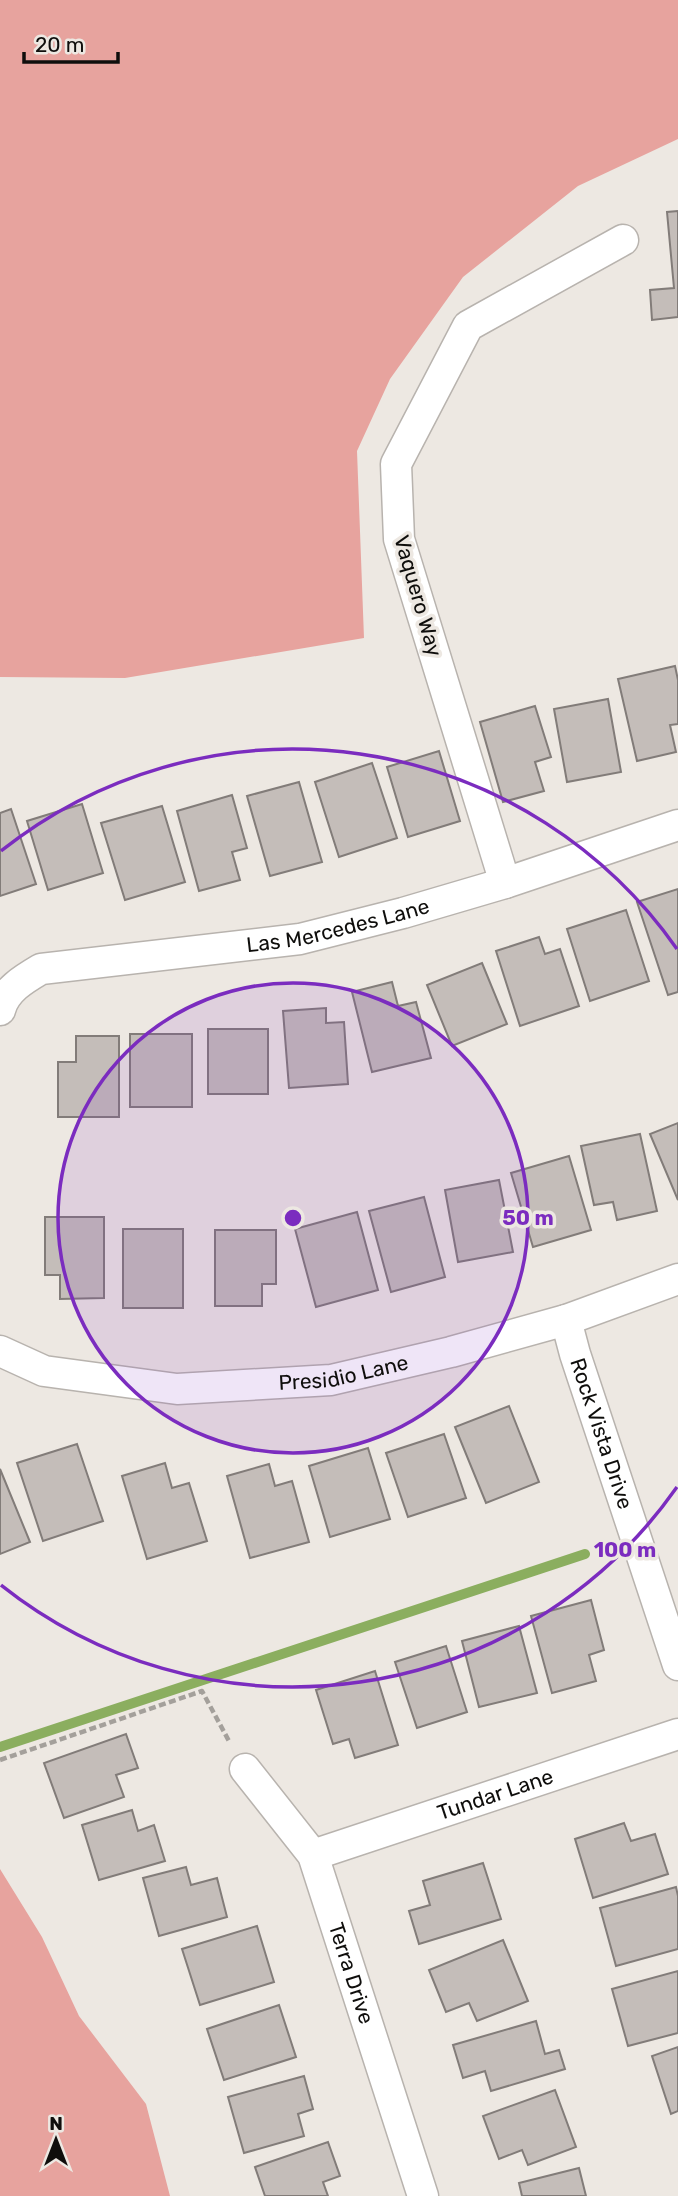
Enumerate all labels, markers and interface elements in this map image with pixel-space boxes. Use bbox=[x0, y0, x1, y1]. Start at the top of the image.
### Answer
scale bar bbox=[24, 21, 119, 65]
text: 20 m bbox=[35, 32, 84, 57]
street label: Vaquero Way bbox=[389, 532, 448, 660]
street label: Las Mercedes Lane bbox=[245, 893, 432, 957]
text: 50 m bbox=[502, 1205, 554, 1230]
centre of rings bbox=[281, 1206, 305, 1230]
street label: Presidio Lane bbox=[278, 1349, 411, 1395]
street label: Rock Vista Drive bbox=[565, 1355, 638, 1512]
text: 100 m bbox=[594, 1537, 656, 1562]
street label: Tundar Lane bbox=[434, 1763, 556, 1825]
street label: Terra Drive bbox=[324, 1919, 380, 2027]
north arrow bbox=[21, 2105, 91, 2175]
text: N bbox=[49, 2112, 63, 2135]

